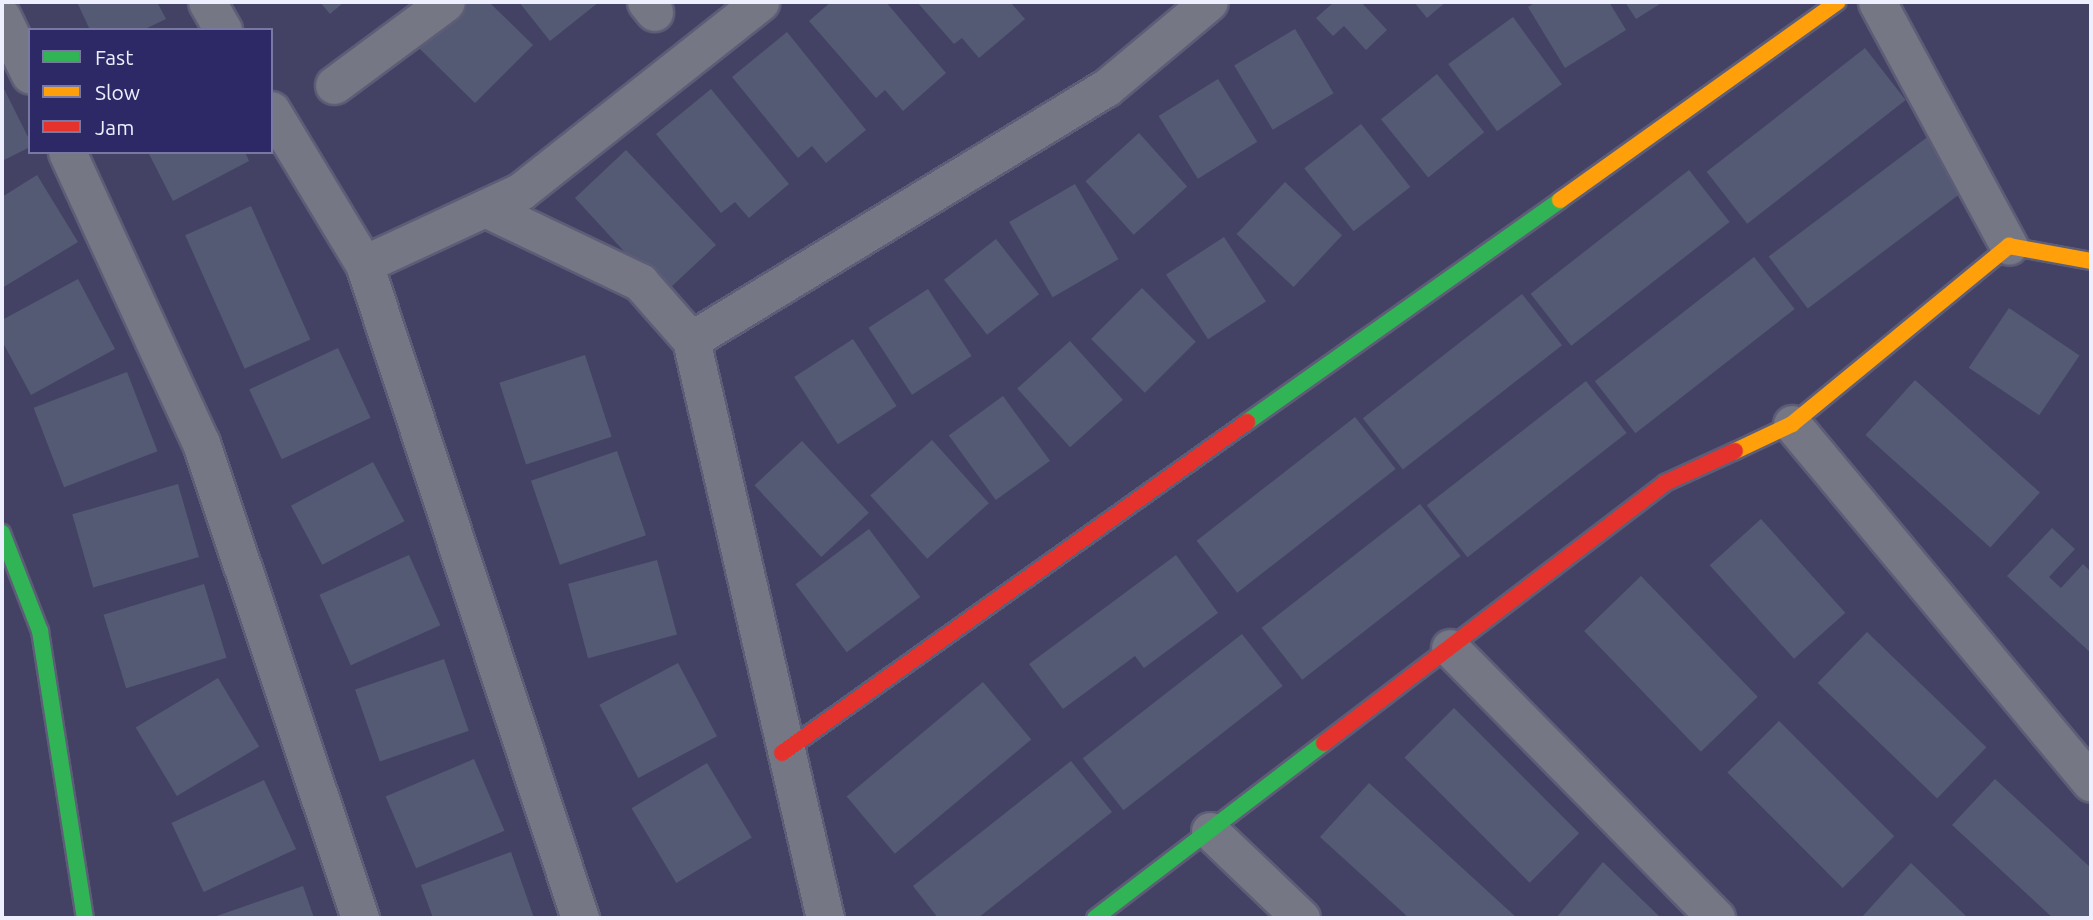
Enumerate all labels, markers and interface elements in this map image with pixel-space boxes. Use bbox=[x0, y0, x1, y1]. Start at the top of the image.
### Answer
legend bbox=[28, 28, 273, 154]
text: Fast bbox=[95, 45, 133, 69]
text: Slow bbox=[95, 80, 140, 104]
text: Jam bbox=[95, 115, 134, 139]

